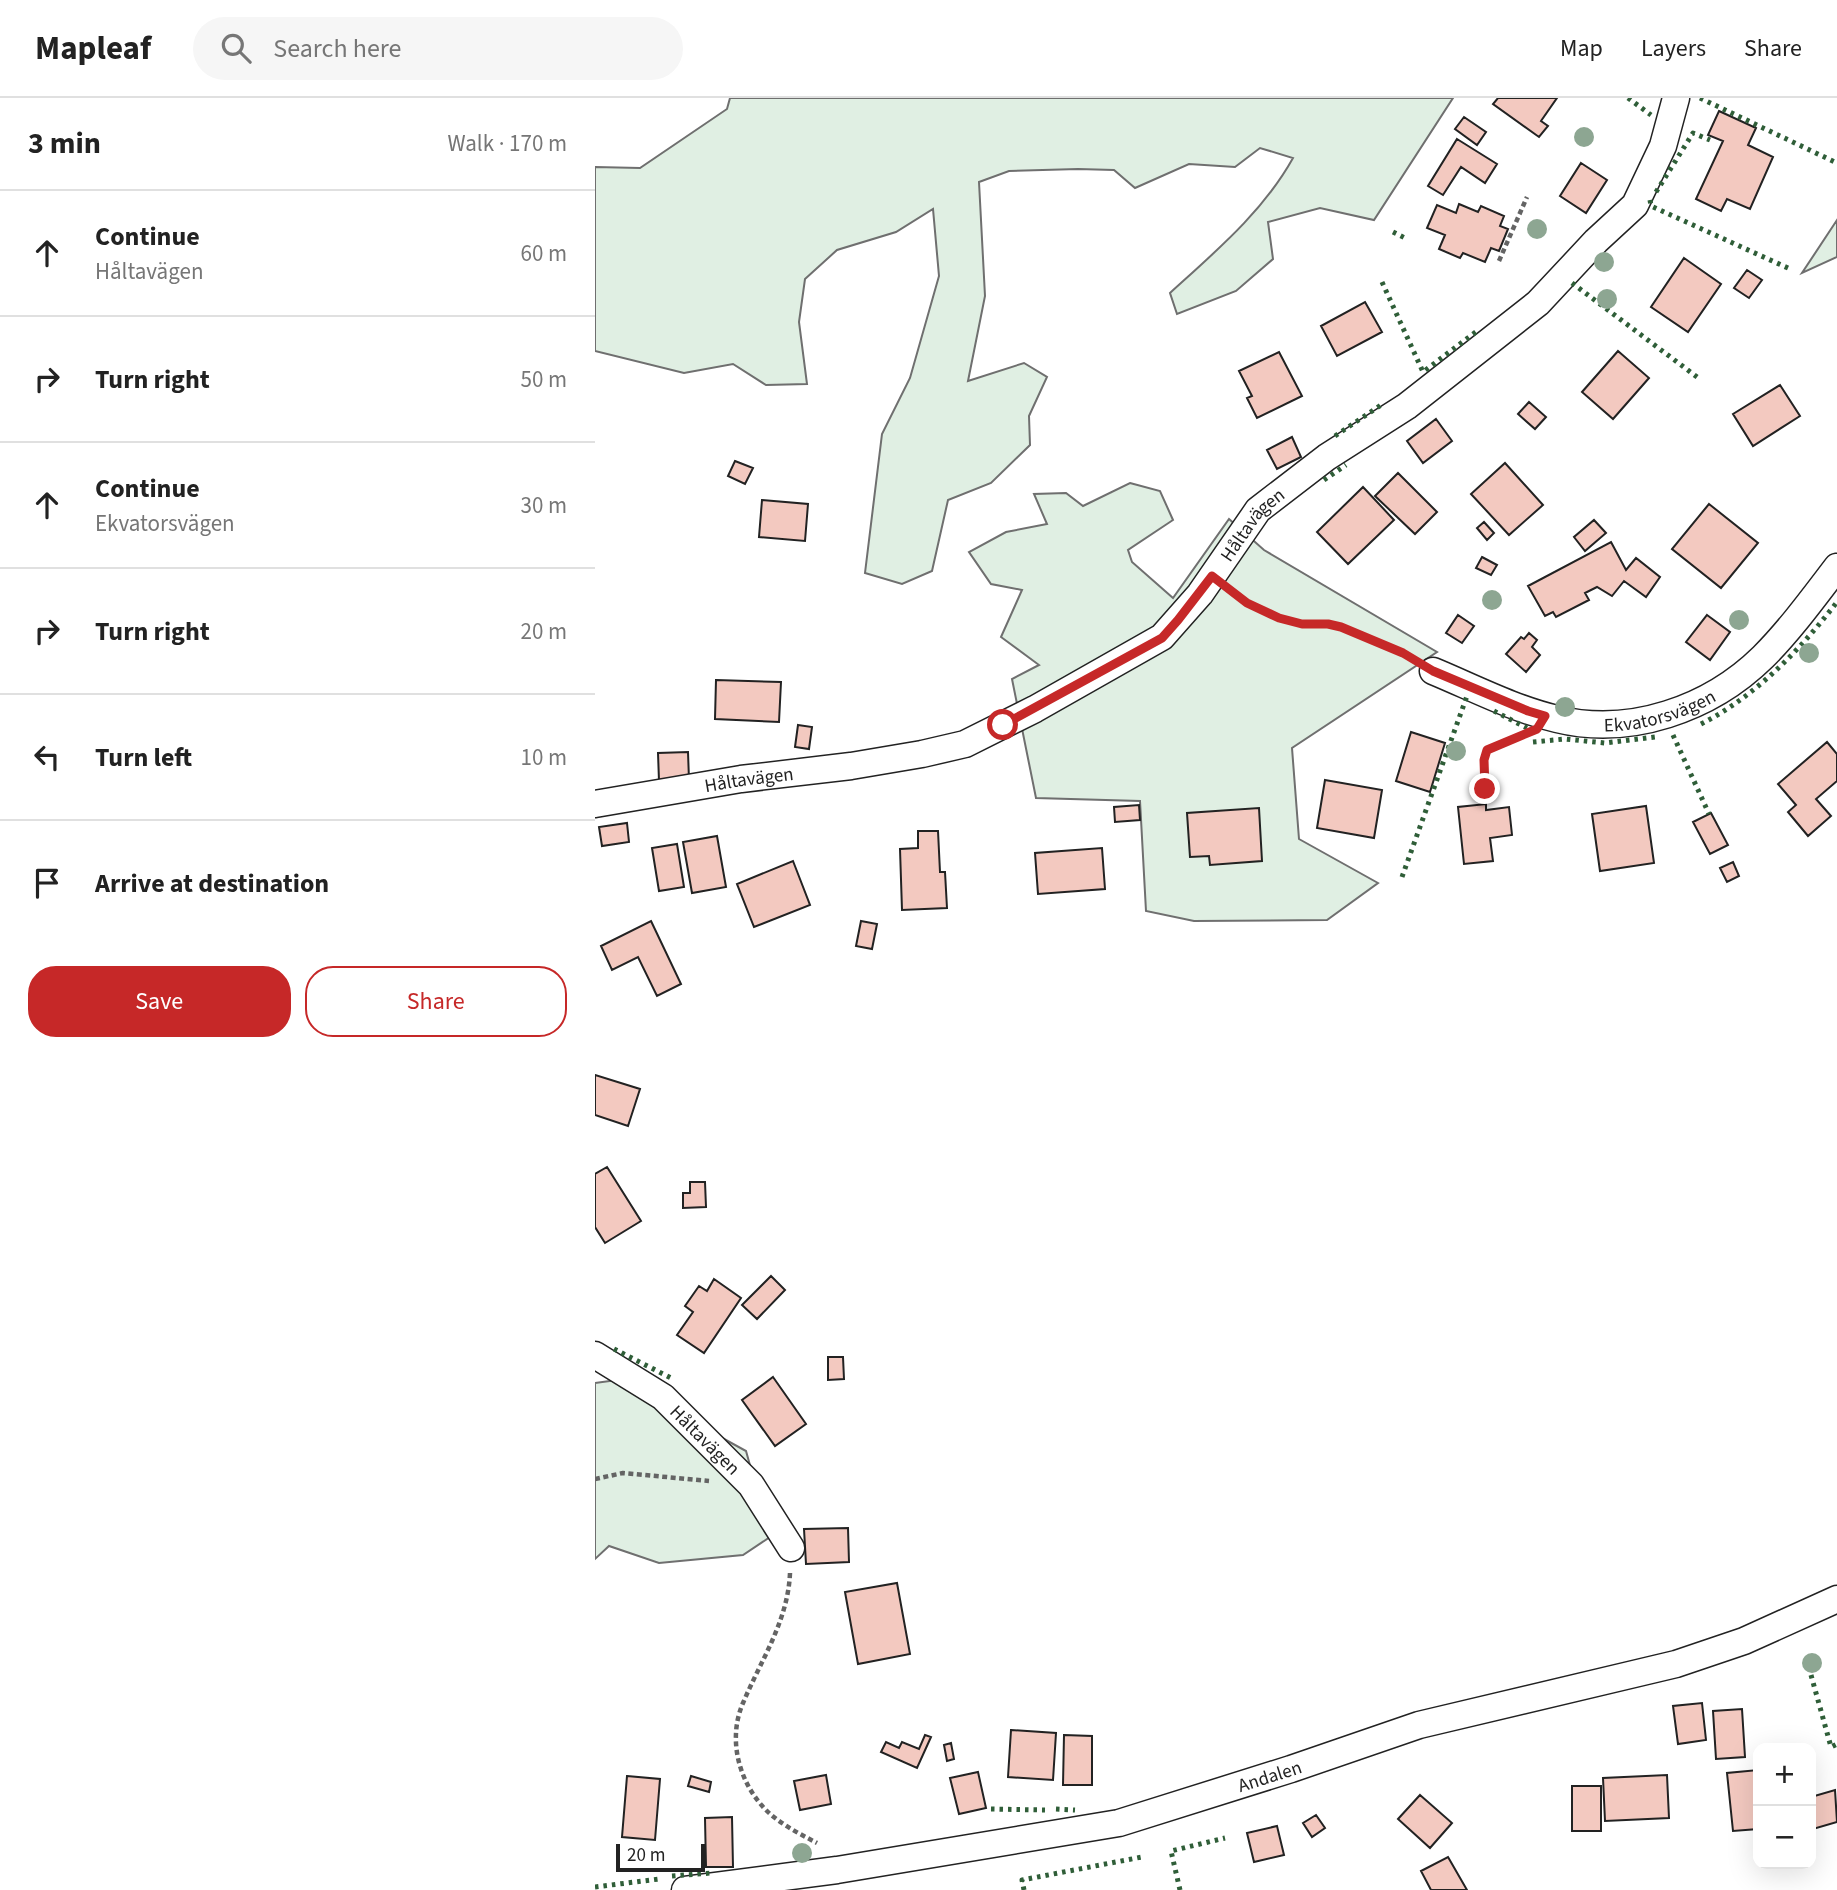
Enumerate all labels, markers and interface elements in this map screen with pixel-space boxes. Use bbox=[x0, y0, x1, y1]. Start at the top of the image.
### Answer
search box bbox=[193, 17, 683, 80]
text: Mapleaf bbox=[35, 25, 151, 72]
icon: search bbox=[217, 29, 255, 67]
text: Search here bbox=[273, 30, 401, 67]
text: Map bbox=[1560, 31, 1603, 66]
text: Layers bbox=[1641, 31, 1706, 66]
text: Share bbox=[1744, 31, 1802, 66]
text: 3 min bbox=[28, 122, 101, 165]
text: Walk · 170 m bbox=[448, 127, 567, 160]
text: Continue bbox=[95, 218, 200, 255]
icon: ahead bbox=[28, 234, 66, 272]
text: 60 m bbox=[520, 237, 567, 270]
text: Håltavägen bbox=[95, 255, 203, 288]
icon: right bbox=[28, 360, 66, 398]
text: Turn right bbox=[95, 361, 210, 398]
text: 50 m bbox=[520, 363, 567, 396]
text: Continue bbox=[95, 470, 200, 507]
street label: Håltavägen bbox=[1214, 482, 1291, 568]
icon: ahead bbox=[28, 486, 66, 524]
text: 30 m bbox=[520, 489, 567, 522]
text: Ekvatorsvägen bbox=[95, 507, 235, 540]
icon: right bbox=[28, 612, 66, 650]
text: Turn right bbox=[95, 613, 210, 650]
text: 20 m bbox=[520, 615, 567, 648]
street label: Ekvatorsvägen bbox=[1603, 684, 1721, 740]
route start bbox=[987, 709, 1018, 740]
icon: left bbox=[28, 738, 66, 776]
text: Turn left bbox=[95, 739, 192, 776]
text: 10 m bbox=[520, 741, 567, 774]
street label: Håltavägen bbox=[703, 761, 795, 800]
route end bbox=[1469, 773, 1500, 804]
icon: arrive bbox=[28, 864, 66, 902]
text: Arrive at destination bbox=[95, 865, 329, 902]
button: Save bbox=[28, 966, 291, 1037]
button: Share bbox=[305, 966, 567, 1037]
street label: Håltavägen bbox=[663, 1399, 746, 1482]
map controls bbox=[1753, 1743, 1816, 1869]
button: + bbox=[1753, 1743, 1816, 1806]
street label: Andalen bbox=[1235, 1754, 1306, 1800]
button: − bbox=[1753, 1806, 1816, 1869]
scale bar bbox=[616, 1841, 705, 1873]
text: 20 m bbox=[627, 1842, 665, 1869]

